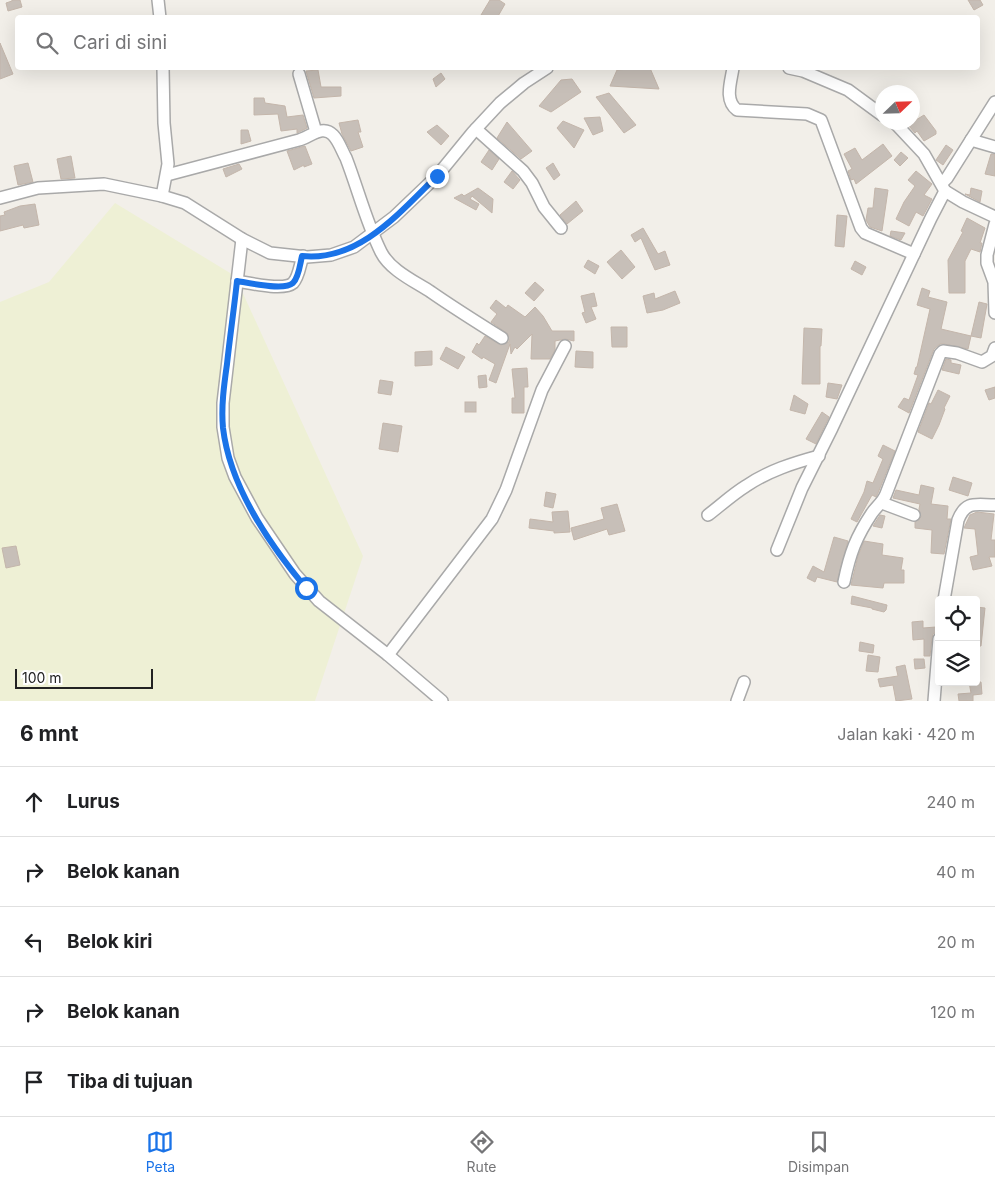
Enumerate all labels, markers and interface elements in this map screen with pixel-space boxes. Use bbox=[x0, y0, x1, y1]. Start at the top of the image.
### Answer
search box bbox=[15, 15, 980, 70]
icon: search bbox=[33, 29, 61, 57]
text: Cari di sini bbox=[73, 31, 167, 54]
north arrow bbox=[875, 85, 920, 130]
route end bbox=[426, 165, 449, 188]
route start bbox=[295, 577, 318, 600]
map controls bbox=[935, 596, 980, 686]
button: locate bbox=[935, 596, 980, 641]
button: layers bbox=[935, 641, 980, 686]
scale bar bbox=[15, 666, 152, 689]
text: 100 m bbox=[22, 669, 62, 686]
text: 6 mnt bbox=[20, 721, 79, 746]
text: Jalan kaki · 420 m bbox=[837, 724, 975, 744]
icon: ahead bbox=[20, 788, 48, 816]
text: Lurus bbox=[67, 790, 120, 813]
text: 240 m bbox=[927, 792, 975, 812]
icon: right bbox=[20, 858, 48, 886]
text: Belok kanan bbox=[67, 860, 180, 883]
text: 40 m bbox=[936, 862, 975, 882]
icon: left bbox=[20, 928, 48, 956]
text: Belok kiri bbox=[67, 930, 152, 953]
text: 20 m bbox=[937, 932, 975, 952]
icon: right bbox=[20, 998, 48, 1026]
text: Belok kanan bbox=[67, 1000, 180, 1023]
text: 120 m bbox=[930, 1002, 975, 1022]
icon: arrive bbox=[20, 1068, 48, 1096]
text: Tiba di tujuan bbox=[67, 1070, 193, 1093]
tab: Peta bbox=[146, 1128, 175, 1175]
tab: Rute bbox=[467, 1128, 497, 1175]
tab: Disimpan bbox=[788, 1128, 849, 1175]

